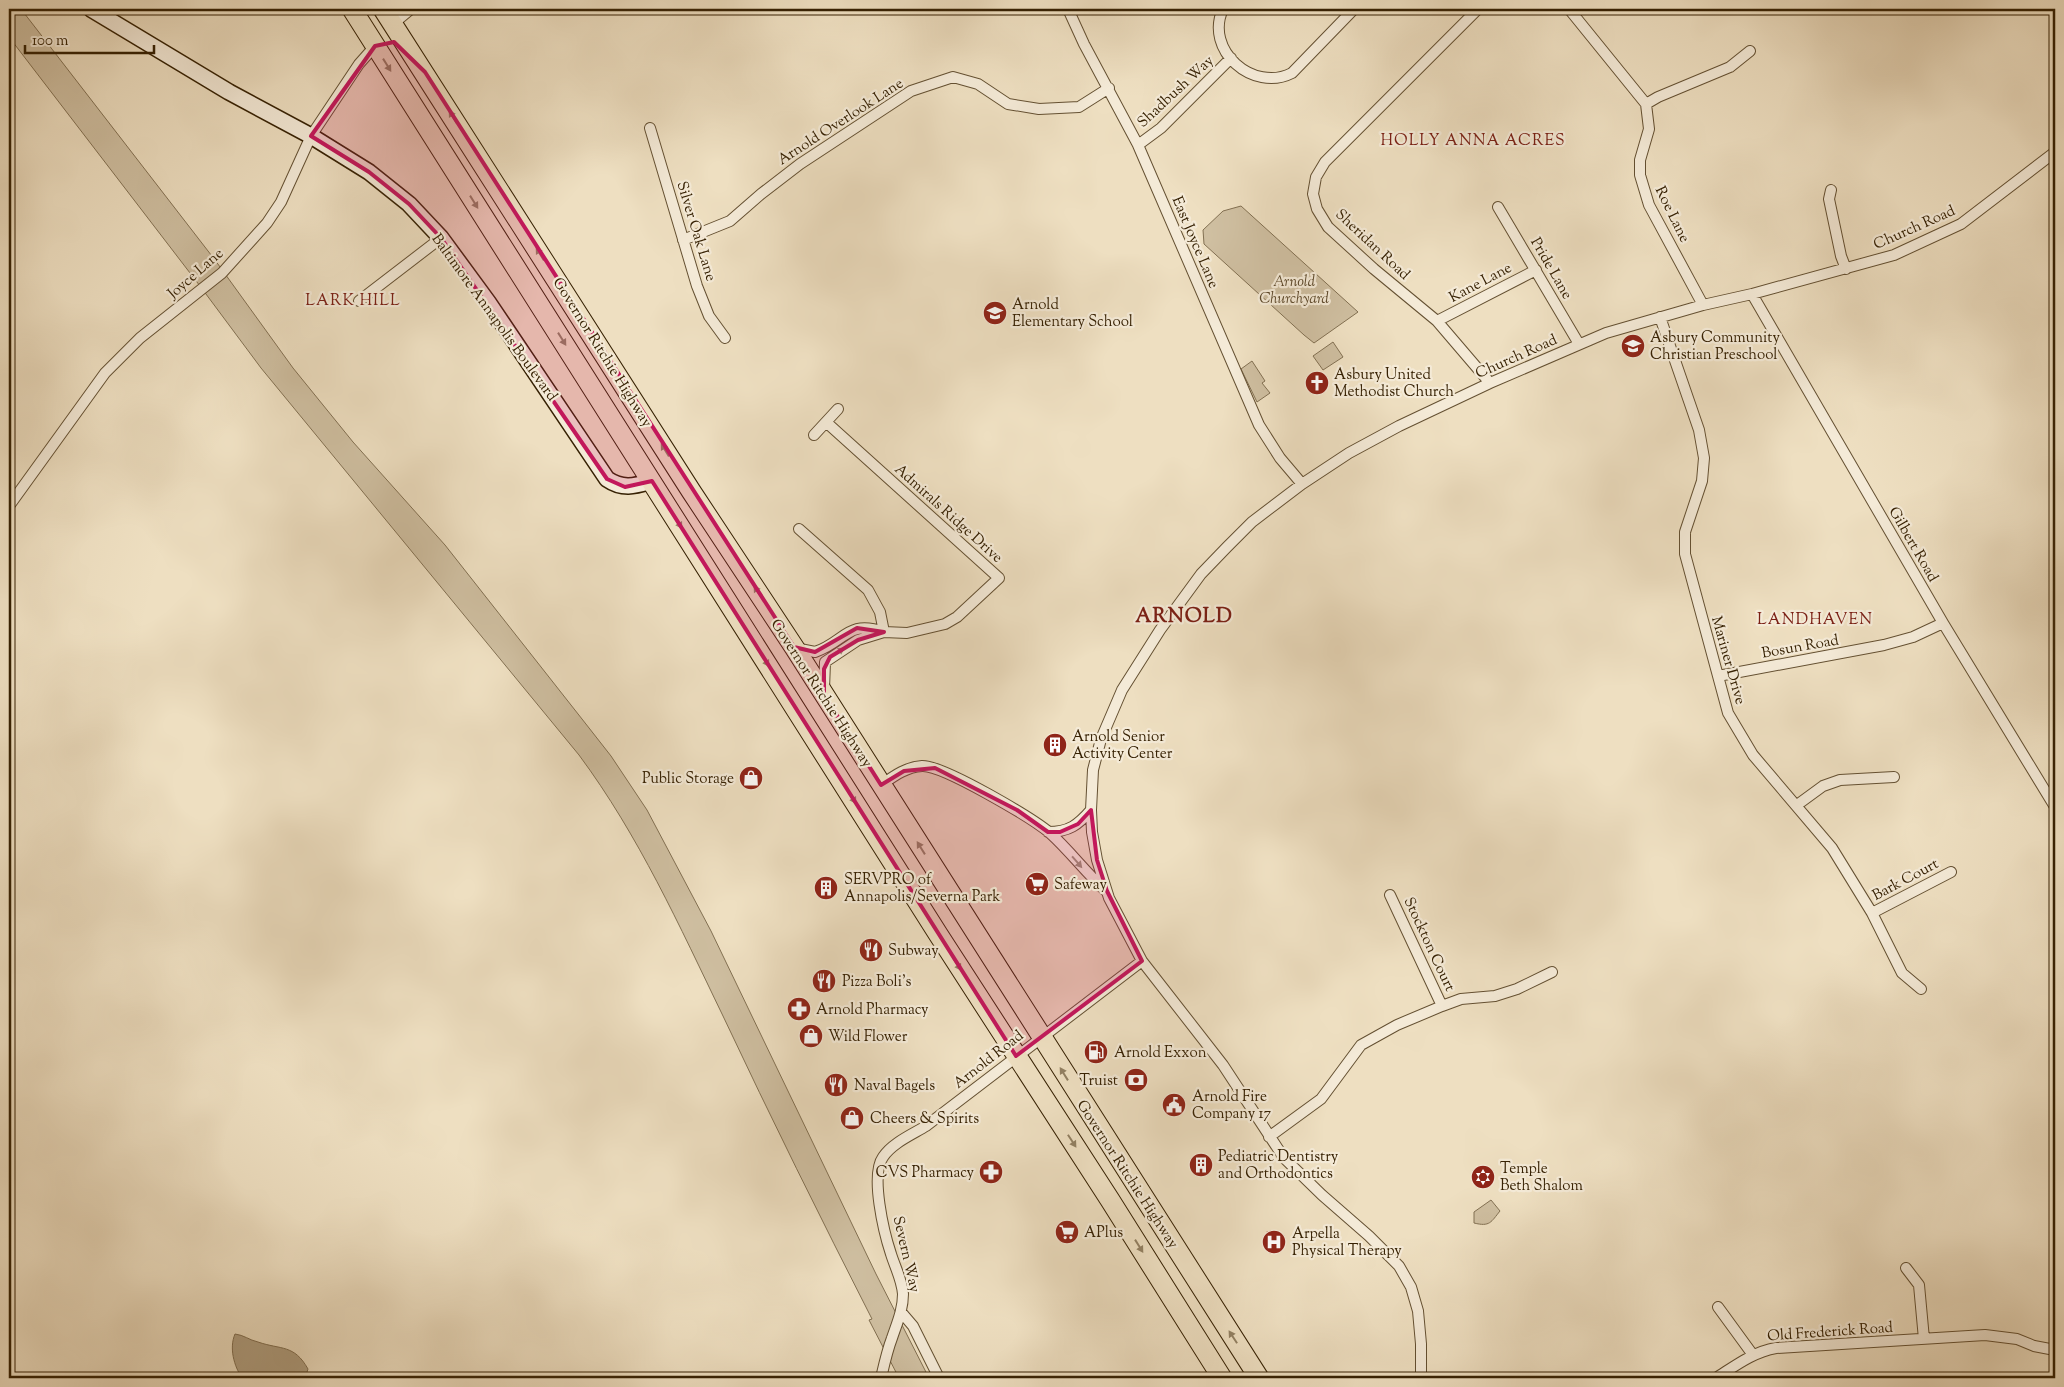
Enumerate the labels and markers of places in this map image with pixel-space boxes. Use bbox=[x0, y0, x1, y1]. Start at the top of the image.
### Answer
place label: Arnold Elementary School bbox=[1012, 295, 1133, 333]
school or university icon: Arnold Elementary School bbox=[982, 300, 1008, 326]
place label: Asbury Community Christian Preschool bbox=[1650, 328, 1780, 366]
school or university icon: Asbury Community Christian Preschool bbox=[1620, 333, 1646, 359]
place label: Asbury United Methodist Church bbox=[1334, 365, 1454, 403]
church icon: Asbury United Methodist Church bbox=[1304, 370, 1330, 396]
place label: Arnold Senior Activity Center bbox=[1072, 727, 1173, 765]
building icon: Arnold Senior Activity Center bbox=[1042, 732, 1068, 758]
shop icon: Public Storage bbox=[738, 765, 764, 791]
place label: Public Storage bbox=[642, 769, 734, 790]
place label: SERVPRO of Annapolis/Severna Park bbox=[844, 870, 1000, 908]
supermarket icon: Safeway bbox=[1024, 871, 1050, 897]
building icon: SERVPRO of Annapolis/Severna Park bbox=[813, 875, 839, 901]
place label: Safeway bbox=[1054, 875, 1107, 896]
restaurant icon: Subway bbox=[858, 937, 884, 963]
place label: Subway bbox=[888, 941, 939, 962]
restaurant icon: Pizza Boli's bbox=[811, 968, 837, 994]
place label: Pizza Boli's bbox=[842, 972, 911, 993]
pharmacy icon: Arnold Pharmacy bbox=[786, 996, 812, 1022]
place label: Arnold Pharmacy bbox=[816, 1000, 929, 1021]
shop icon: Wild Flower bbox=[798, 1023, 824, 1049]
place label: Wild Flower bbox=[828, 1027, 908, 1048]
fuel station icon: Arnold Exxon bbox=[1083, 1039, 1109, 1065]
place label: Arnold Exxon bbox=[1114, 1043, 1207, 1064]
bank icon: Truist bbox=[1123, 1067, 1149, 1093]
place label: Truist bbox=[1079, 1071, 1118, 1092]
restaurant icon: Naval Bagels bbox=[823, 1072, 849, 1098]
place label: Naval Bagels bbox=[854, 1076, 935, 1097]
place label: Arnold Fire Company 17 bbox=[1192, 1087, 1272, 1125]
public building icon: Arnold Fire Company 17 bbox=[1161, 1092, 1187, 1118]
shop icon: Cheers & Spirits bbox=[839, 1105, 865, 1131]
place label: Cheers & Spirits bbox=[870, 1109, 979, 1130]
place label: Pediatric Dentistry and Orthodontics bbox=[1218, 1147, 1339, 1185]
building icon: Pediatric Dentistry and Orthodontics bbox=[1188, 1152, 1214, 1178]
pharmacy icon: CVS Pharmacy bbox=[978, 1159, 1004, 1185]
place label: Temple Beth Shalom bbox=[1500, 1159, 1583, 1197]
place label: CVS Pharmacy bbox=[876, 1163, 975, 1184]
synagogue icon: Temple Beth Shalom bbox=[1470, 1164, 1496, 1190]
supermarket icon: APlus bbox=[1054, 1219, 1080, 1245]
place label: APlus bbox=[1084, 1223, 1123, 1244]
place label: Arpella Physical Therapy bbox=[1292, 1224, 1402, 1262]
hospital icon: Arpella Physical Therapy bbox=[1261, 1229, 1287, 1255]

